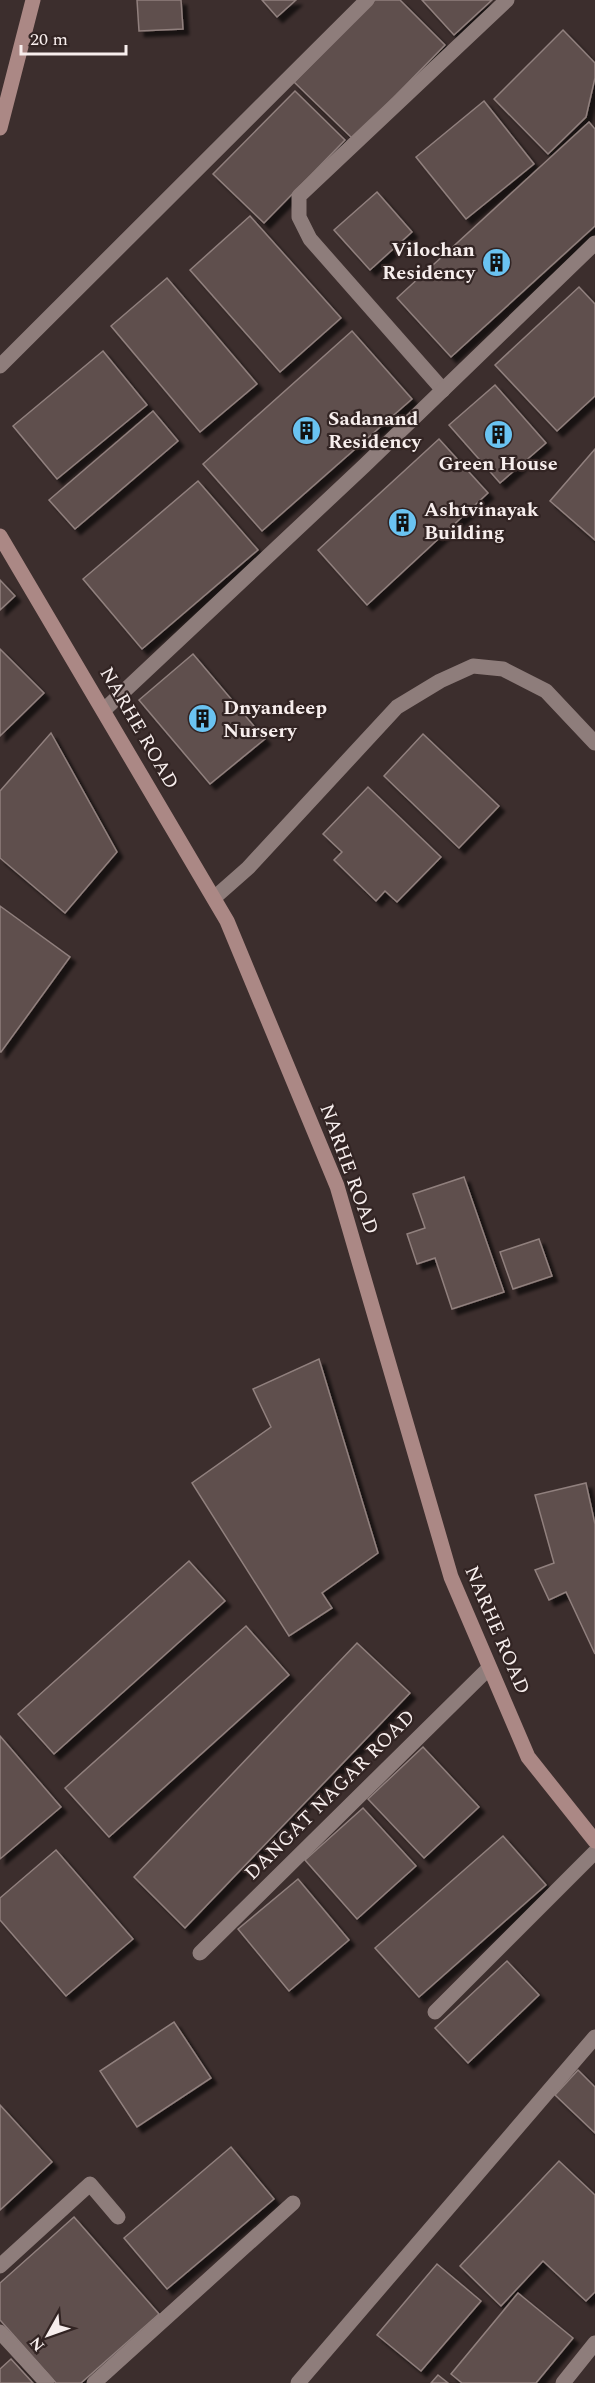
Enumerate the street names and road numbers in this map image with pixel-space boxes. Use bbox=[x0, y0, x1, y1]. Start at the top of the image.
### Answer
street label: NARHE ROAD bbox=[92, 661, 186, 795]
street label: NARHE ROAD bbox=[311, 1099, 387, 1239]
street label: NARHE ROAD bbox=[456, 1561, 538, 1699]
street label: DANGAT NAGAR ROAD bbox=[238, 1703, 422, 1887]

